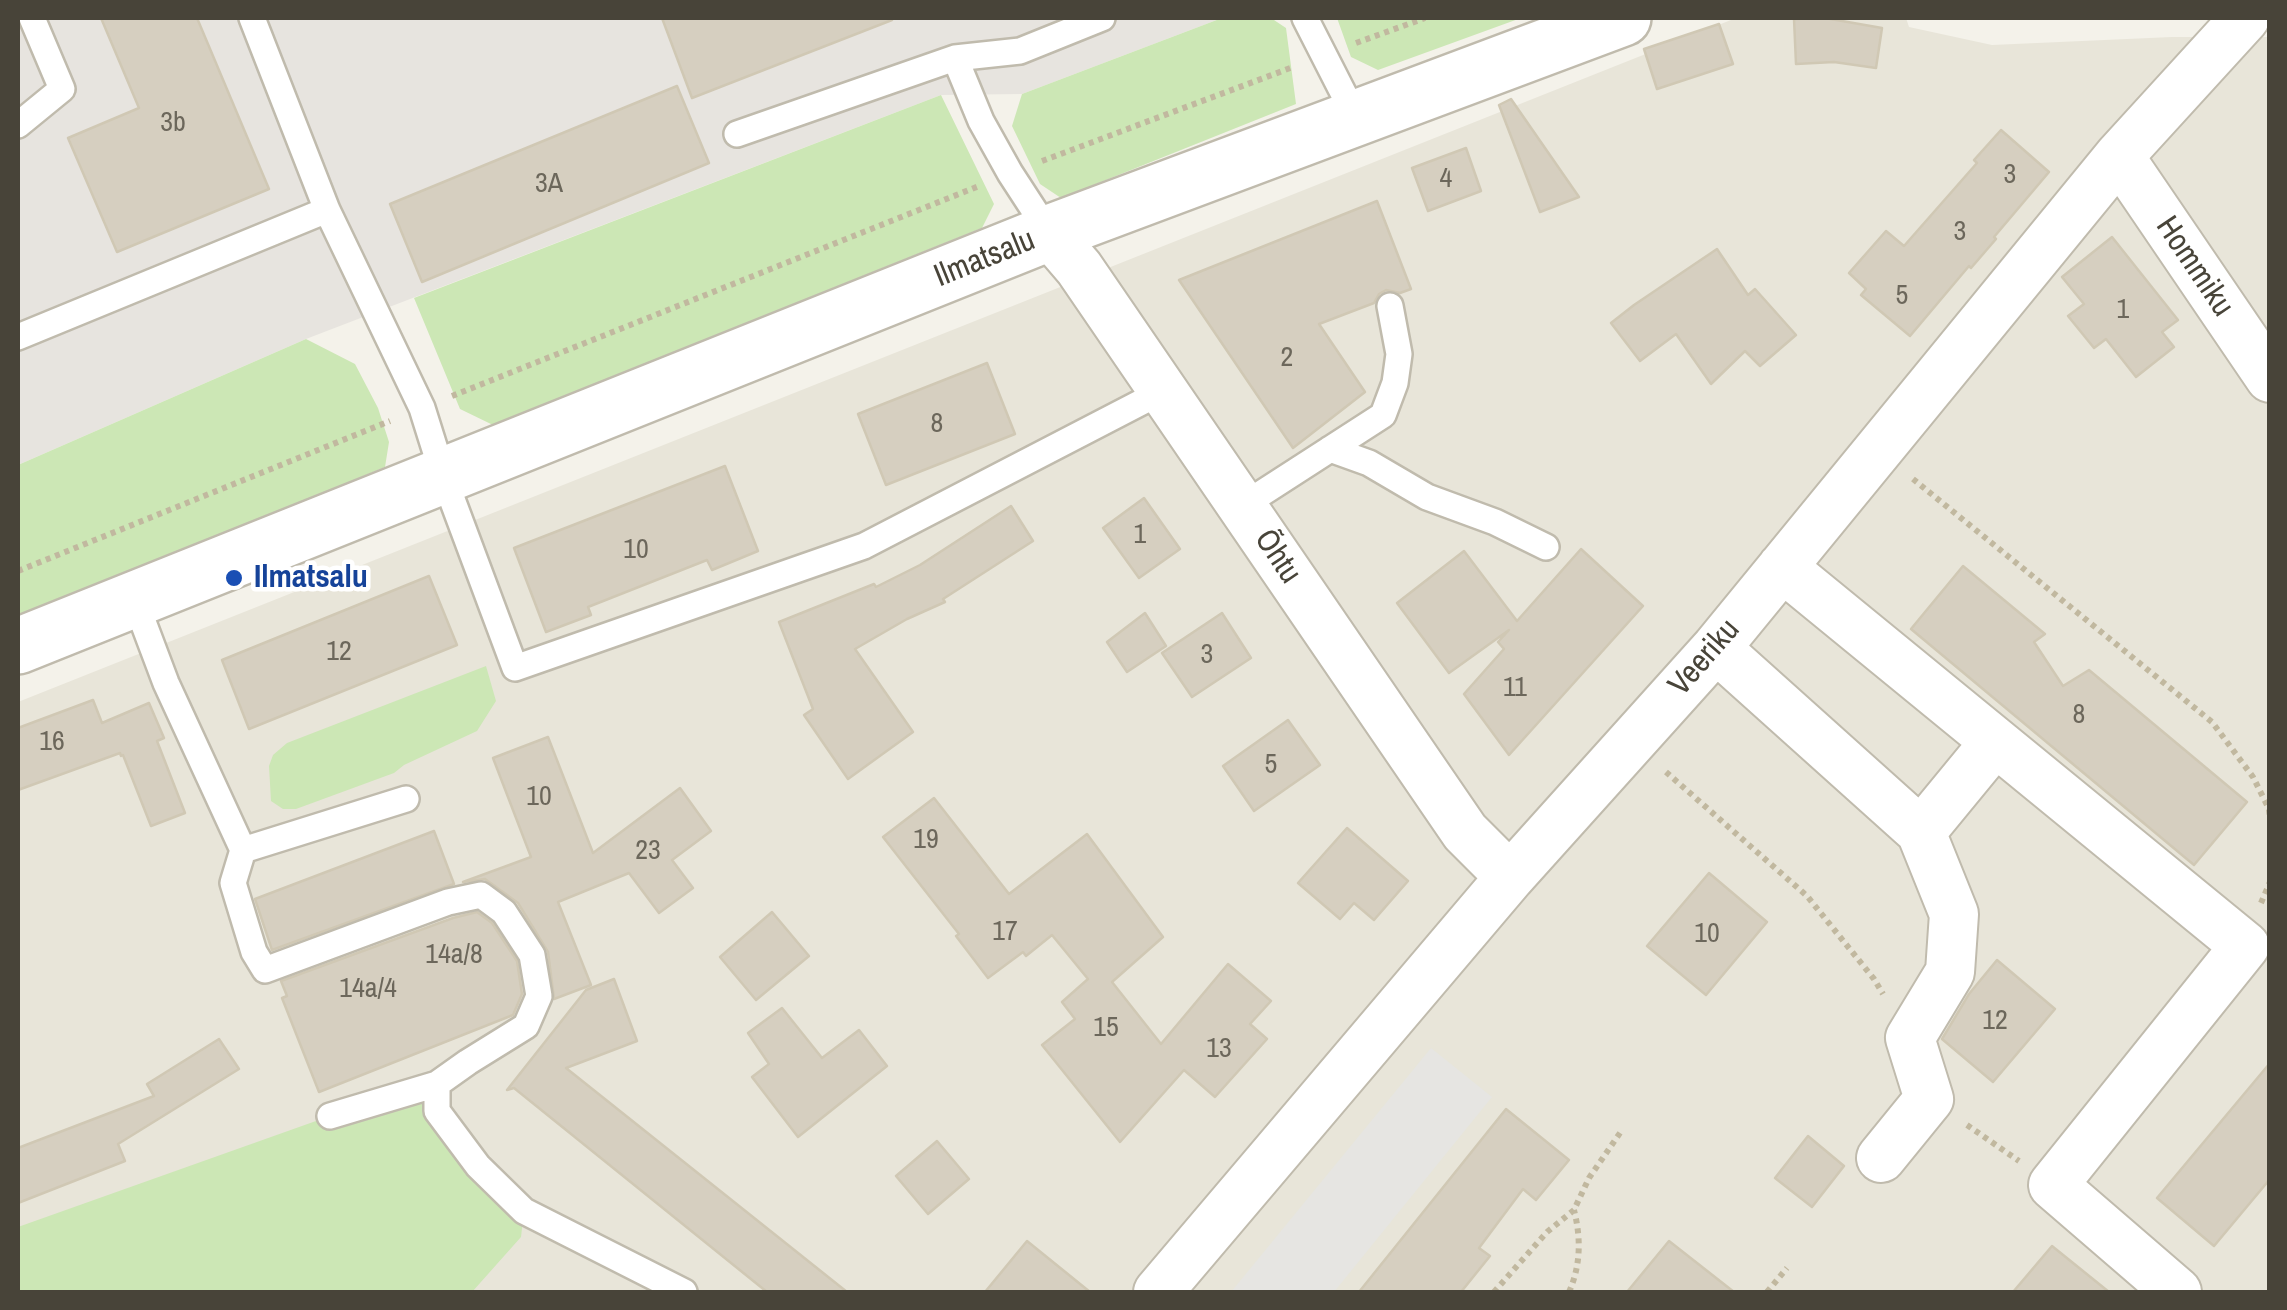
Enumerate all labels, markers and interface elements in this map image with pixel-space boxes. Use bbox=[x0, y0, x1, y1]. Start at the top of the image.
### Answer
house number: 3b bbox=[160, 106, 186, 140]
house number: 3 bbox=[2004, 158, 2016, 192]
house number: 4 bbox=[1440, 162, 1452, 196]
house number: 3A bbox=[535, 167, 563, 201]
street label: Hommiku bbox=[2147, 210, 2241, 324]
house number: 3 bbox=[1954, 215, 1966, 249]
street label: Ilmatsalu bbox=[929, 222, 1041, 296]
house number: 5 bbox=[1896, 279, 1908, 313]
house number: 1 bbox=[2117, 293, 2129, 327]
house number: 2 bbox=[1281, 341, 1293, 375]
house number: 8 bbox=[931, 407, 943, 441]
house number: 1 bbox=[1134, 518, 1146, 552]
street label: Õhtu bbox=[1245, 523, 1309, 591]
house number: 10 bbox=[623, 533, 649, 567]
place label: Ilmatsalu bbox=[254, 559, 368, 597]
marker: Ilmatsalu bbox=[223, 567, 245, 589]
street label: Veeriku bbox=[1661, 612, 1749, 704]
house number: 12 bbox=[326, 635, 352, 669]
house number: 3 bbox=[1201, 638, 1213, 672]
house number: 11 bbox=[1503, 671, 1527, 705]
house number: 8 bbox=[2073, 698, 2085, 732]
house number: 16 bbox=[39, 725, 65, 759]
house number: 5 bbox=[1265, 748, 1277, 782]
house number: 10 bbox=[526, 780, 552, 814]
house number: 19 bbox=[913, 823, 939, 857]
house number: 23 bbox=[635, 834, 661, 868]
house number: 17 bbox=[992, 915, 1018, 949]
house number: 10 bbox=[1694, 917, 1720, 951]
house number: 14a/8 bbox=[425, 938, 483, 972]
house number: 14a/4 bbox=[339, 972, 397, 1006]
house number: 12 bbox=[1982, 1004, 2008, 1038]
house number: 15 bbox=[1093, 1011, 1119, 1045]
house number: 13 bbox=[1206, 1032, 1232, 1066]

